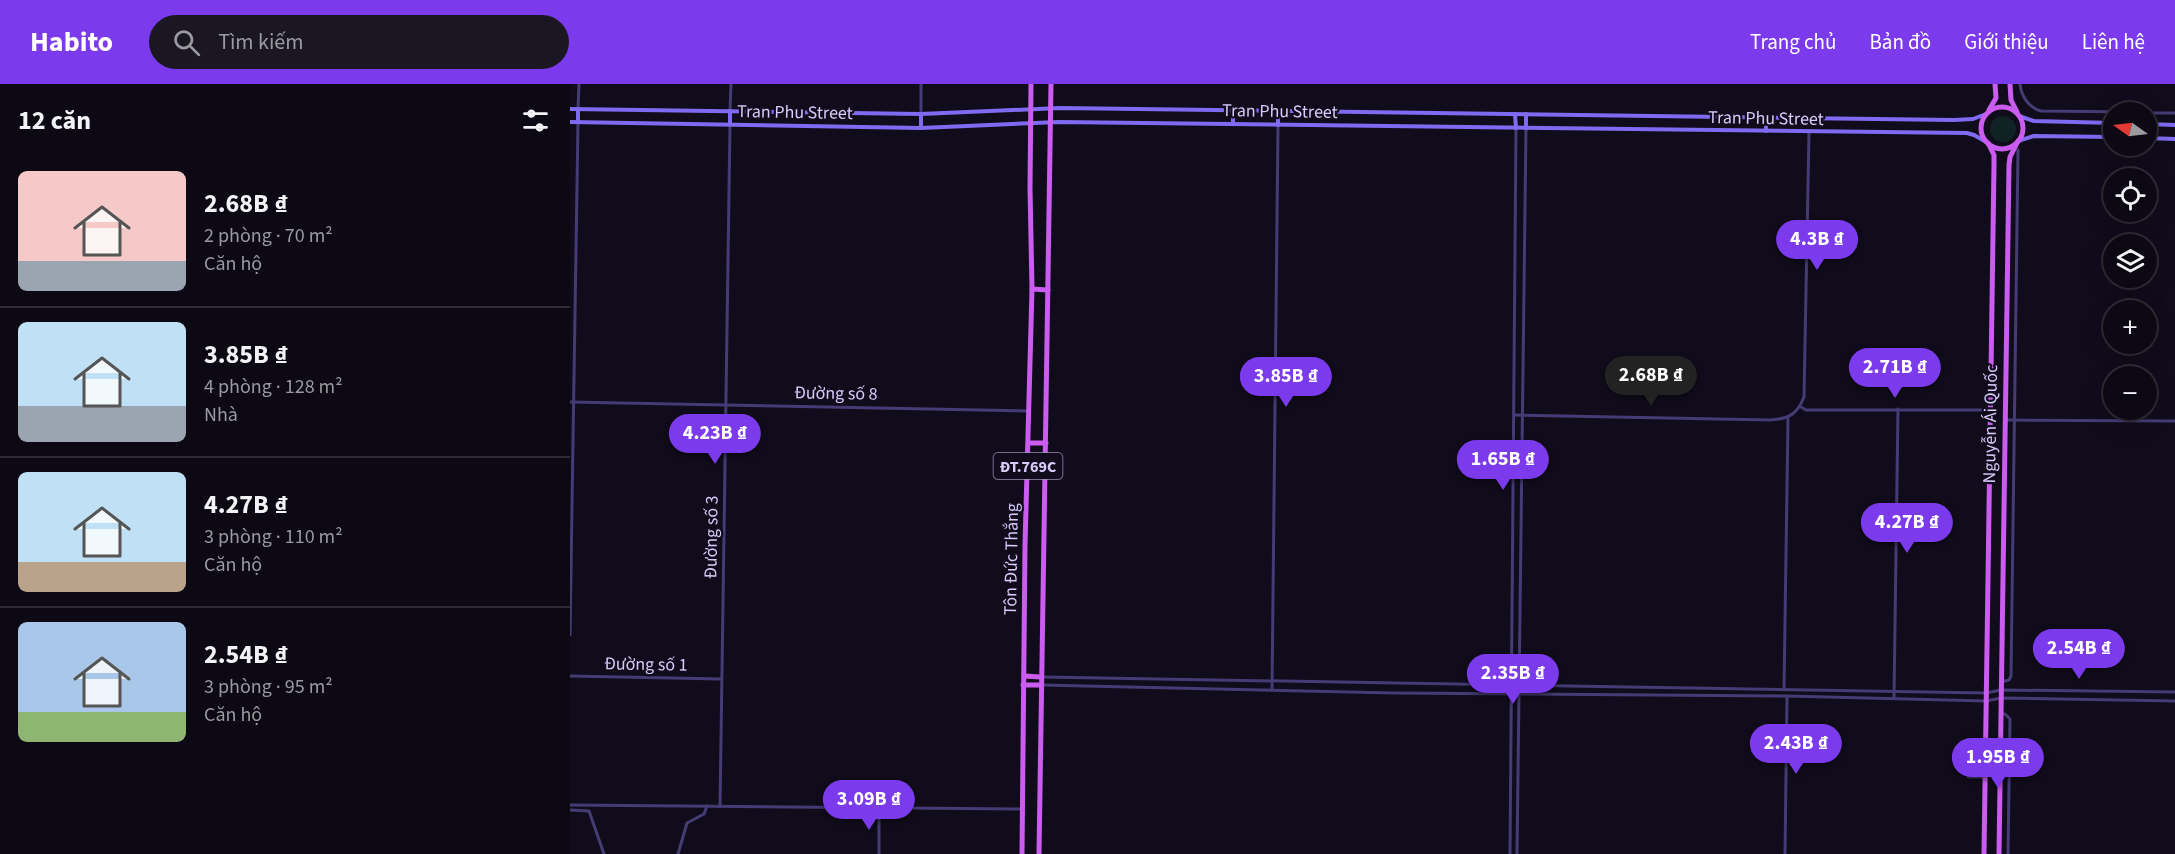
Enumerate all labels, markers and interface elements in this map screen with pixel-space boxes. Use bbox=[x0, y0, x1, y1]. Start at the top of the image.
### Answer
search box bbox=[149, 15, 569, 69]
text: Habito bbox=[30, 22, 113, 62]
icon: search bbox=[170, 26, 203, 59]
text: Tìm kiếm bbox=[218, 26, 303, 58]
text: Trang chủ bbox=[1750, 27, 1836, 57]
text: Bản đồ bbox=[1869, 27, 1931, 57]
text: Giới thiệu bbox=[1964, 27, 2049, 57]
text: Liên hệ bbox=[2082, 27, 2145, 57]
street label: Tran Phu Street bbox=[1222, 98, 1338, 125]
street label: Tran Phu Street bbox=[737, 99, 853, 126]
text: 12 căn bbox=[18, 102, 91, 139]
north arrow bbox=[2103, 102, 2157, 156]
map controls bbox=[2103, 102, 2157, 420]
icon: filters bbox=[519, 104, 552, 137]
street label: Tran Phu Street bbox=[1708, 105, 1824, 132]
button: locate bbox=[2103, 168, 2157, 222]
text: 2.68B ₫ bbox=[204, 185, 288, 222]
icon: home bbox=[66, 195, 138, 267]
pin: 4.3B ₫ bbox=[1768, 220, 1866, 271]
text: 2 phòng · 70 m² bbox=[204, 222, 333, 250]
text: 4.3B ₫ bbox=[1790, 225, 1844, 253]
button: layers bbox=[2103, 234, 2157, 288]
text: Căn hộ bbox=[204, 250, 262, 278]
button: + bbox=[2103, 300, 2157, 354]
text: 3.85B ₫ bbox=[204, 336, 288, 373]
icon: home bbox=[66, 346, 138, 418]
pin: 2.71B ₫ bbox=[1840, 348, 1950, 399]
text: 2.71B ₫ bbox=[1863, 353, 1927, 381]
pin: 2.68B ₫ bbox=[1596, 356, 1706, 407]
pin: 3.85B ₫ bbox=[1231, 357, 1341, 408]
text: 2.68B ₫ bbox=[1619, 361, 1683, 389]
text: 3.85B ₫ bbox=[1254, 362, 1318, 390]
street label: Nguyễn Ái Quốc bbox=[1977, 364, 2004, 484]
button: − bbox=[2103, 366, 2157, 420]
text: 4 phòng · 128 m² bbox=[204, 373, 343, 401]
street label: Đường số 8 bbox=[794, 380, 878, 407]
text: Nhà bbox=[204, 401, 238, 429]
pin: 4.23B ₫ bbox=[660, 414, 770, 465]
text: 4.23B ₫ bbox=[683, 419, 747, 447]
pin: 1.65B ₫ bbox=[1448, 440, 1558, 491]
text: 1.65B ₫ bbox=[1471, 445, 1535, 473]
road number: ĐT.769C bbox=[994, 453, 1062, 479]
text: 4.27B ₫ bbox=[204, 486, 288, 523]
street label: Đường số 3 bbox=[698, 495, 725, 579]
icon: home bbox=[66, 496, 138, 568]
street label: Tôn Đức Thắng bbox=[998, 503, 1025, 615]
pin: 4.27B ₫ bbox=[1852, 503, 1962, 554]
text: 4.27B ₫ bbox=[1875, 508, 1939, 536]
text: 3 phòng · 110 m² bbox=[204, 523, 343, 551]
text: Căn hộ bbox=[204, 551, 262, 579]
pin: 2.54B ₫ bbox=[2024, 629, 2134, 680]
text: 2.54B ₫ bbox=[2047, 634, 2111, 662]
text: 2.54B ₫ bbox=[204, 636, 288, 673]
icon: home bbox=[66, 646, 138, 718]
street label: Đường số 1 bbox=[604, 651, 688, 678]
pin: 2.35B ₫ bbox=[1458, 654, 1568, 705]
text: 2.35B ₫ bbox=[1481, 659, 1545, 687]
text: 3 phòng · 95 m² bbox=[204, 673, 333, 701]
text: Căn hộ bbox=[204, 701, 262, 729]
pin: 2.43B ₫ bbox=[1741, 724, 1851, 775]
text: 2.43B ₫ bbox=[1764, 729, 1828, 757]
pin: 1.95B ₫ bbox=[1943, 738, 2053, 789]
text: 1.95B ₫ bbox=[1966, 743, 2030, 771]
pin: 3.09B ₫ bbox=[814, 780, 924, 831]
text: 3.09B ₫ bbox=[837, 785, 901, 813]

